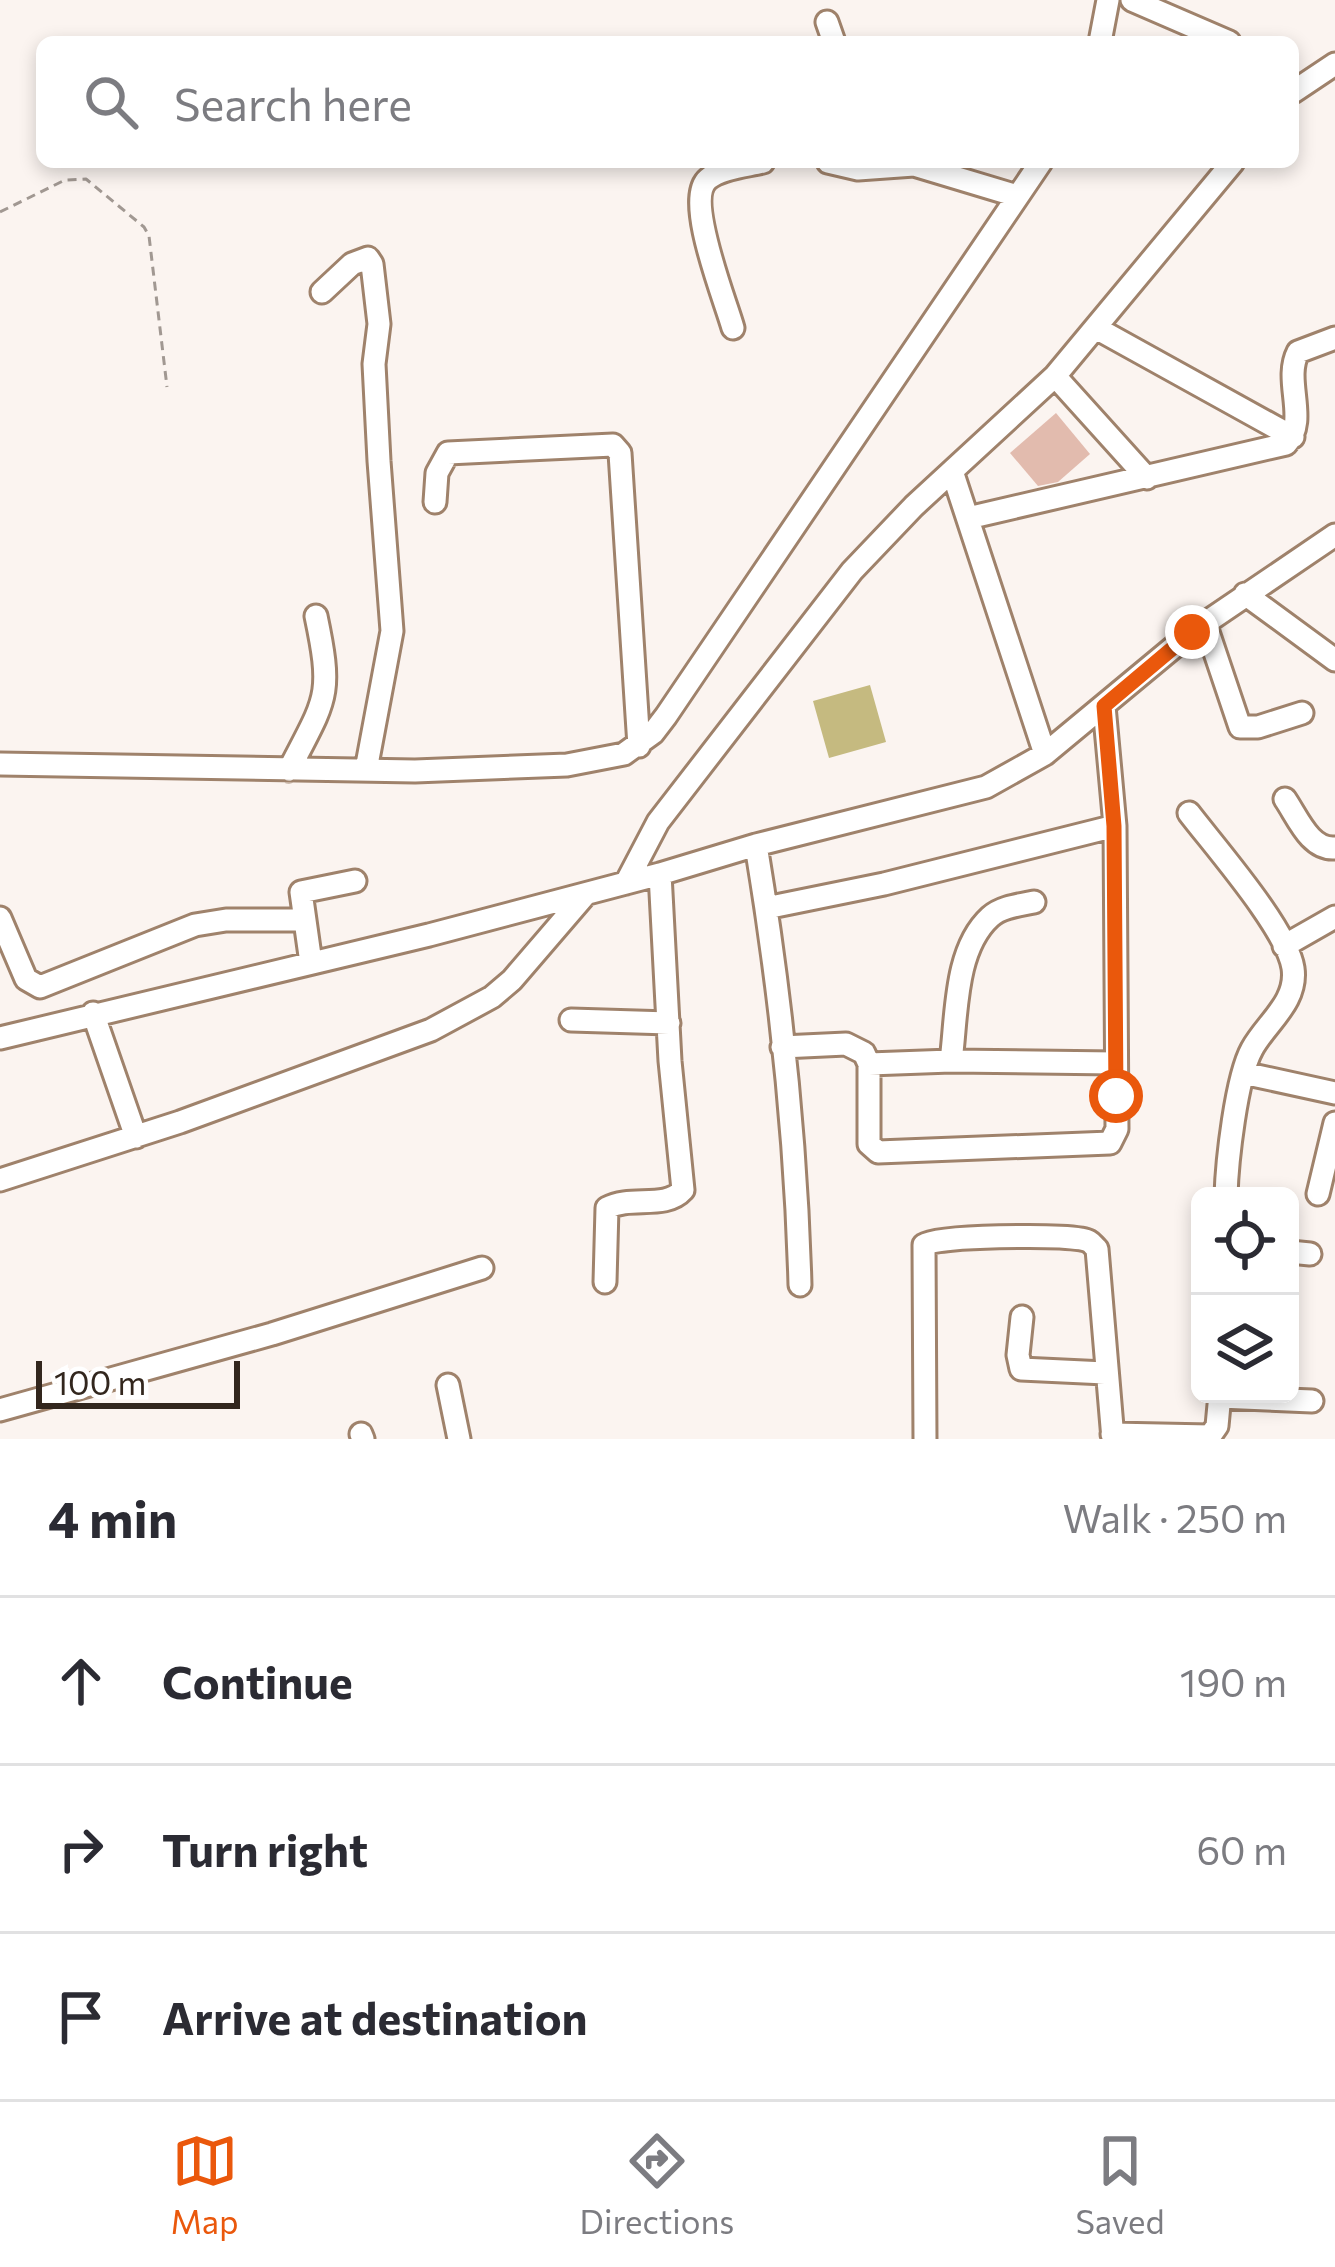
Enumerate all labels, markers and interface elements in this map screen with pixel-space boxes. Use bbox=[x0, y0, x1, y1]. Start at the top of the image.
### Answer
search box bbox=[36, 36, 1299, 168]
icon: search bbox=[78, 69, 144, 135]
text: Search here bbox=[174, 75, 412, 130]
route end bbox=[1165, 605, 1219, 659]
route start bbox=[1089, 1069, 1143, 1123]
map controls bbox=[1191, 1187, 1299, 1403]
button: locate bbox=[1191, 1187, 1299, 1295]
button: layers bbox=[1191, 1295, 1299, 1403]
scale bar bbox=[36, 1355, 240, 1408]
text: 100 m bbox=[54, 1361, 146, 1402]
text: 4 min bbox=[48, 1486, 177, 1549]
text: Walk · 250 m bbox=[1063, 1493, 1287, 1541]
icon: ahead bbox=[48, 1648, 114, 1714]
text: Continue bbox=[162, 1653, 353, 1708]
text: 190 m bbox=[1180, 1657, 1287, 1705]
icon: right bbox=[48, 1816, 114, 1882]
text: Turn right bbox=[162, 1821, 368, 1876]
text: 60 m bbox=[1196, 1825, 1287, 1873]
icon: arrive bbox=[48, 1984, 114, 2050]
text: Arrive at destination bbox=[162, 1989, 588, 2044]
tab: Map bbox=[171, 2128, 239, 2241]
tab: Directions bbox=[580, 2128, 734, 2241]
tab: Saved bbox=[1075, 2128, 1164, 2241]

